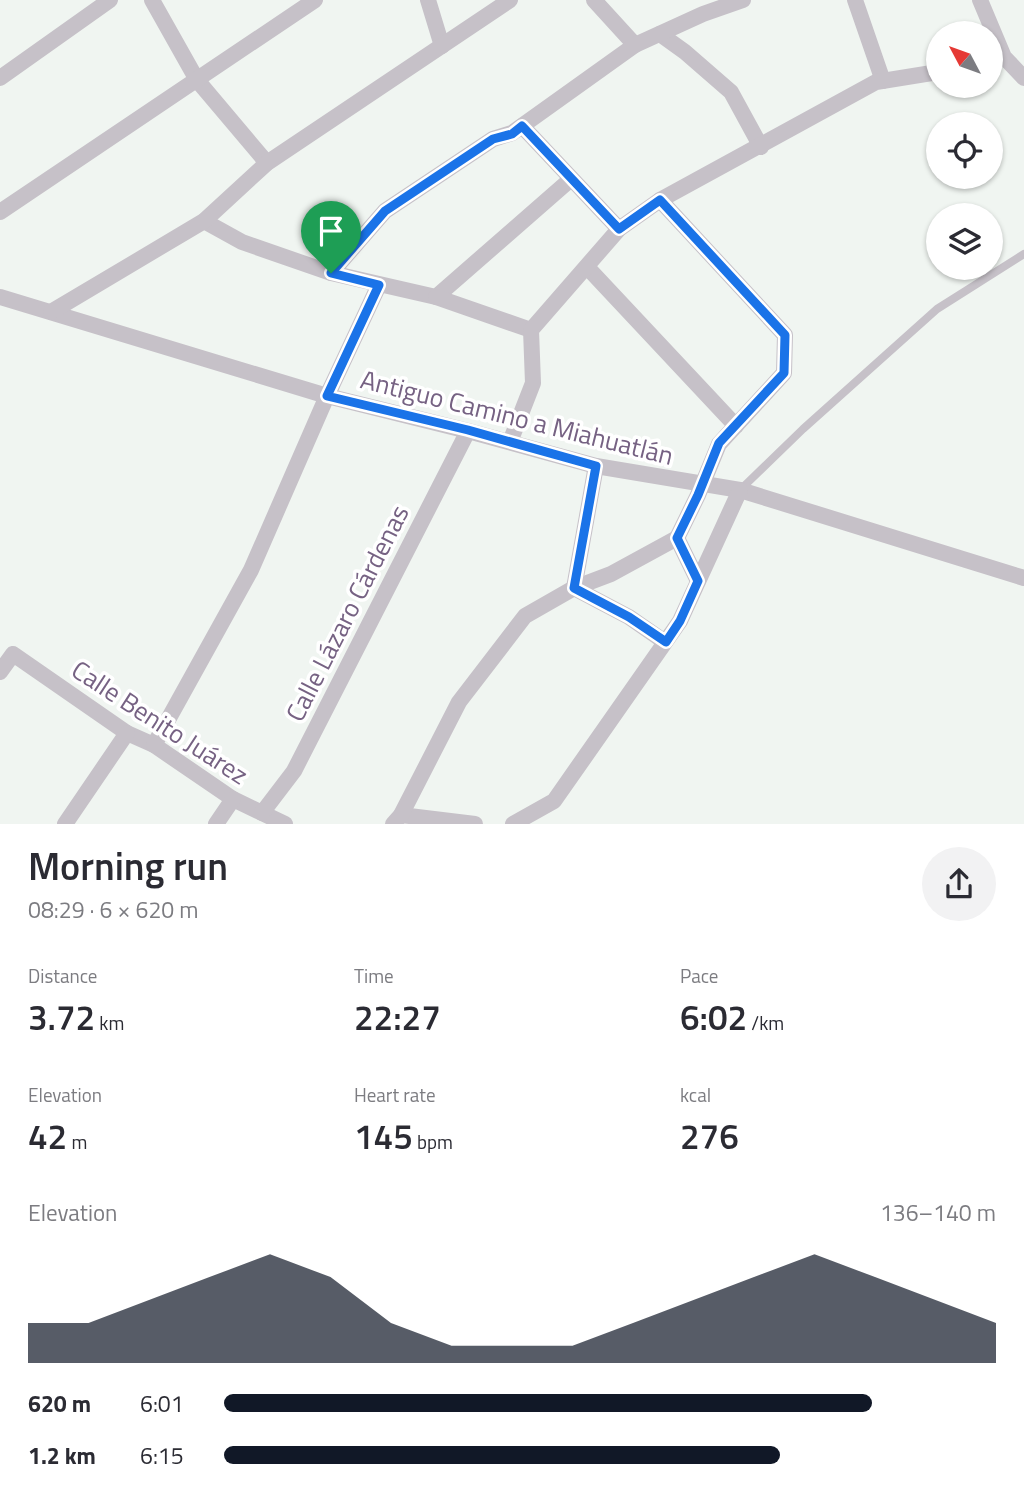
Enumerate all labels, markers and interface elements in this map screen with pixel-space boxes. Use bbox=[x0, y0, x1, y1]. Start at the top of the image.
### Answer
north arrow bbox=[926, 21, 1003, 98]
map controls bbox=[926, 21, 1003, 280]
button: locate bbox=[926, 112, 1003, 189]
pin bbox=[301, 201, 361, 273]
button: layers bbox=[926, 203, 1003, 280]
icon: arrive bbox=[312, 212, 350, 250]
street label: Antiguo Camino a Miahuatlán bbox=[357, 359, 677, 475]
street label: Calle Lázaro Cárdenas bbox=[276, 498, 418, 728]
street label: Calle Benito Juárez bbox=[64, 650, 256, 794]
text: Morning run bbox=[28, 837, 228, 895]
button: share bbox=[922, 847, 996, 921]
text: 08:29 · 6 × 620 m bbox=[28, 892, 198, 927]
text: Distance bbox=[28, 961, 97, 990]
text: Time bbox=[354, 961, 394, 990]
text: Pace bbox=[680, 961, 718, 990]
text: 3.72 bbox=[28, 990, 95, 1044]
text: 22:27 bbox=[354, 990, 441, 1044]
text: 6:02 bbox=[680, 990, 747, 1044]
text: km bbox=[95, 1008, 124, 1037]
text: /km bbox=[747, 1008, 784, 1037]
text: Elevation bbox=[28, 1080, 102, 1109]
text: Heart rate bbox=[354, 1080, 436, 1109]
text: kcal bbox=[680, 1080, 711, 1109]
text: 42 bbox=[28, 1109, 67, 1163]
text: 145 bbox=[354, 1109, 413, 1163]
text: 276 bbox=[680, 1109, 739, 1163]
text: m bbox=[67, 1127, 87, 1156]
text: bpm bbox=[413, 1127, 453, 1156]
text: Elevation bbox=[28, 1195, 117, 1230]
text: 136–140 m bbox=[880, 1195, 996, 1230]
text: 620 m bbox=[28, 1386, 91, 1421]
text: 6:01 bbox=[140, 1386, 184, 1421]
text: 1.2 km bbox=[28, 1438, 96, 1473]
text: 6:15 bbox=[140, 1438, 184, 1473]

